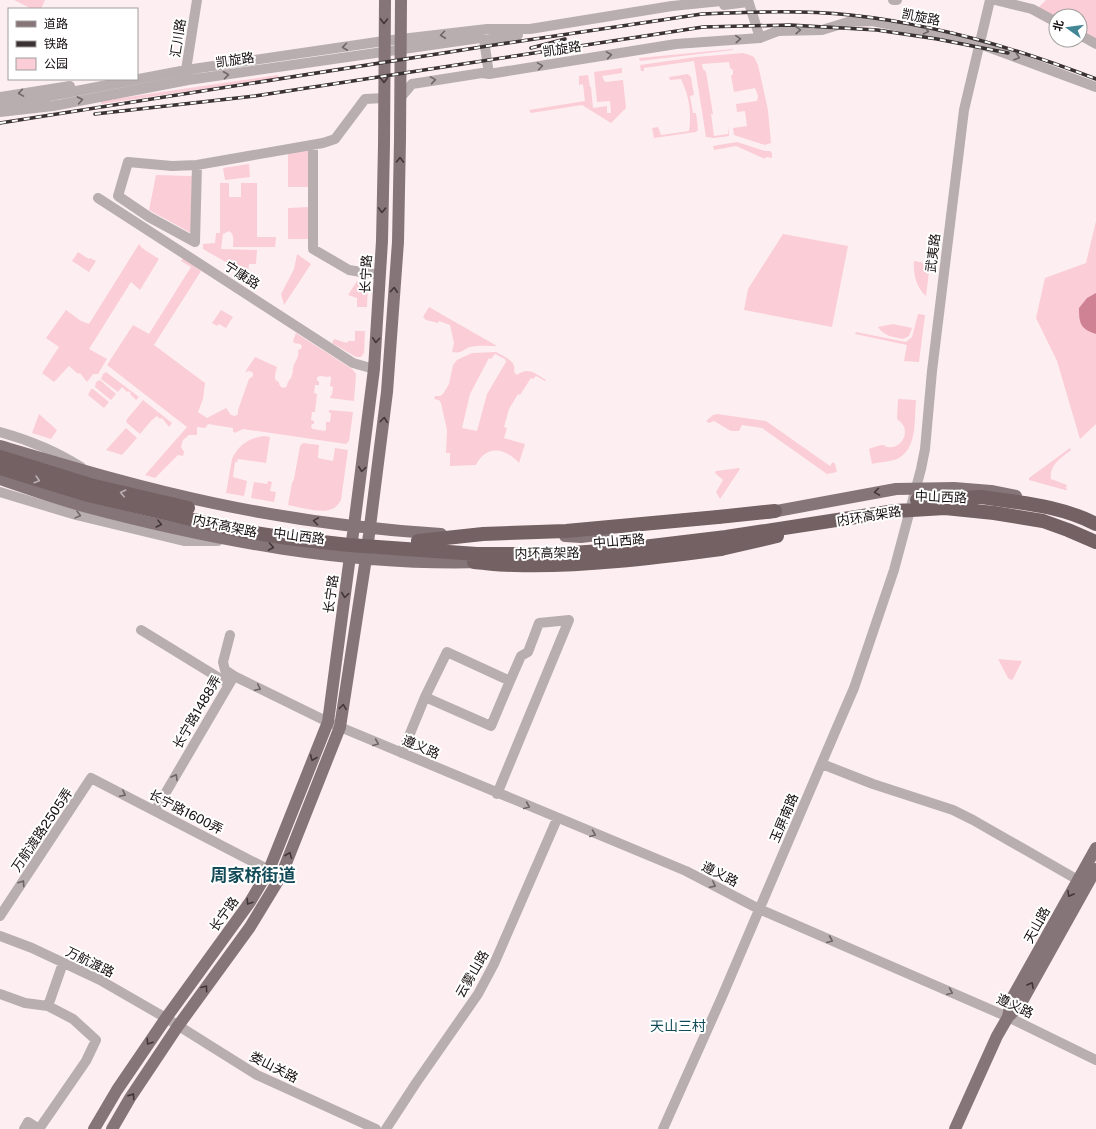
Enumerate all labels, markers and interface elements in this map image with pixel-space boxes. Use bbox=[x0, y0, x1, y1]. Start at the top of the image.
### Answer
street label: 凯旋路 bbox=[900, 6, 942, 28]
legend bbox=[8, 8, 138, 80]
north arrow bbox=[1048, 8, 1088, 48]
text: 道路 bbox=[44, 17, 68, 31]
street label: 汇川路 bbox=[168, 18, 188, 58]
one-way arrow bbox=[380, 18, 388, 24]
text: 北 bbox=[1051, 19, 1065, 32]
one-way arrow bbox=[795, 26, 801, 35]
one-way arrow bbox=[923, 26, 929, 34]
one-way arrow bbox=[440, 30, 446, 39]
one-way arrow bbox=[735, 35, 741, 43]
text: 铁路 bbox=[44, 37, 68, 51]
street label: 凯旋路 bbox=[542, 39, 582, 59]
one-way arrow bbox=[342, 42, 348, 51]
street label: 凯旋路 bbox=[215, 50, 255, 70]
one-way arrow bbox=[606, 51, 612, 60]
one-way arrow bbox=[1013, 53, 1020, 61]
text: 公园 bbox=[44, 57, 68, 71]
one-way arrow bbox=[537, 62, 544, 71]
one-way arrow bbox=[223, 71, 229, 80]
one-way arrow bbox=[430, 76, 436, 85]
one-way arrow bbox=[380, 77, 388, 83]
one-way arrow bbox=[18, 88, 25, 97]
one-way arrow bbox=[77, 97, 83, 105]
one-way arrow bbox=[396, 157, 404, 163]
one-way arrow bbox=[378, 207, 387, 213]
street label: 武夷路 bbox=[923, 233, 943, 273]
street label: 长宁路 bbox=[357, 254, 375, 294]
street label: 宁康路 bbox=[222, 258, 262, 292]
one-way arrow bbox=[390, 287, 399, 293]
one-way arrow bbox=[371, 337, 380, 343]
one-way arrow bbox=[379, 417, 388, 423]
one-way arrow bbox=[357, 466, 366, 472]
one-way arrow bbox=[34, 475, 41, 484]
one-way arrow bbox=[874, 488, 880, 496]
one-way arrow bbox=[120, 489, 127, 497]
street label: 中山西路 bbox=[915, 489, 967, 505]
street label: 内环高架路 bbox=[836, 504, 902, 528]
one-way arrow bbox=[74, 510, 81, 519]
street label: 内环高架路 bbox=[192, 512, 258, 540]
one-way arrow bbox=[312, 517, 319, 526]
one-way arrow bbox=[155, 519, 162, 528]
street label: 中山西路 bbox=[272, 525, 326, 547]
street label: 中山西路 bbox=[592, 531, 646, 551]
one-way arrow bbox=[268, 542, 274, 551]
street label: 内环高架路 bbox=[514, 545, 580, 561]
street label: 长宁路 bbox=[321, 574, 341, 614]
one-way arrow bbox=[341, 592, 350, 598]
street label: 长宁路1488弄 bbox=[170, 673, 224, 751]
one-way arrow bbox=[254, 683, 261, 691]
one-way arrow bbox=[338, 704, 347, 710]
street label: 遵义路 bbox=[400, 732, 442, 762]
one-way arrow bbox=[372, 738, 380, 746]
one-way arrow bbox=[310, 755, 318, 762]
one-way arrow bbox=[170, 774, 177, 781]
street label: 万航渡路2505弄 bbox=[9, 785, 75, 875]
street label: 长宁路1600弄 bbox=[146, 787, 226, 837]
one-way arrow bbox=[119, 790, 126, 797]
street label: 玉屏南路 bbox=[767, 791, 801, 845]
one-way arrow bbox=[524, 802, 531, 810]
one-way arrow bbox=[590, 829, 597, 837]
one-way arrow bbox=[285, 852, 293, 859]
street label: 遵义路 bbox=[699, 858, 741, 890]
district label: 周家桥街道 bbox=[211, 865, 296, 885]
one-way arrow bbox=[708, 880, 716, 888]
one-way arrow bbox=[17, 881, 24, 888]
one-way arrow bbox=[1067, 890, 1074, 897]
street label: 长宁路 bbox=[206, 894, 242, 934]
one-way arrow bbox=[247, 898, 254, 905]
street label: 天山路 bbox=[1021, 904, 1053, 946]
one-way arrow bbox=[826, 935, 834, 943]
street label: 万航渡路 bbox=[63, 944, 117, 980]
street label: 云雾山路 bbox=[453, 948, 491, 1000]
one-way arrow bbox=[1026, 982, 1033, 989]
one-way arrow bbox=[201, 986, 208, 993]
one-way arrow bbox=[945, 987, 953, 995]
street label: 遵义路 bbox=[994, 991, 1036, 1021]
district label: 天山三村 bbox=[650, 1018, 706, 1034]
one-way arrow bbox=[146, 1038, 154, 1045]
street label: 娄山关路 bbox=[247, 1049, 301, 1085]
one-way arrow bbox=[127, 1093, 135, 1100]

